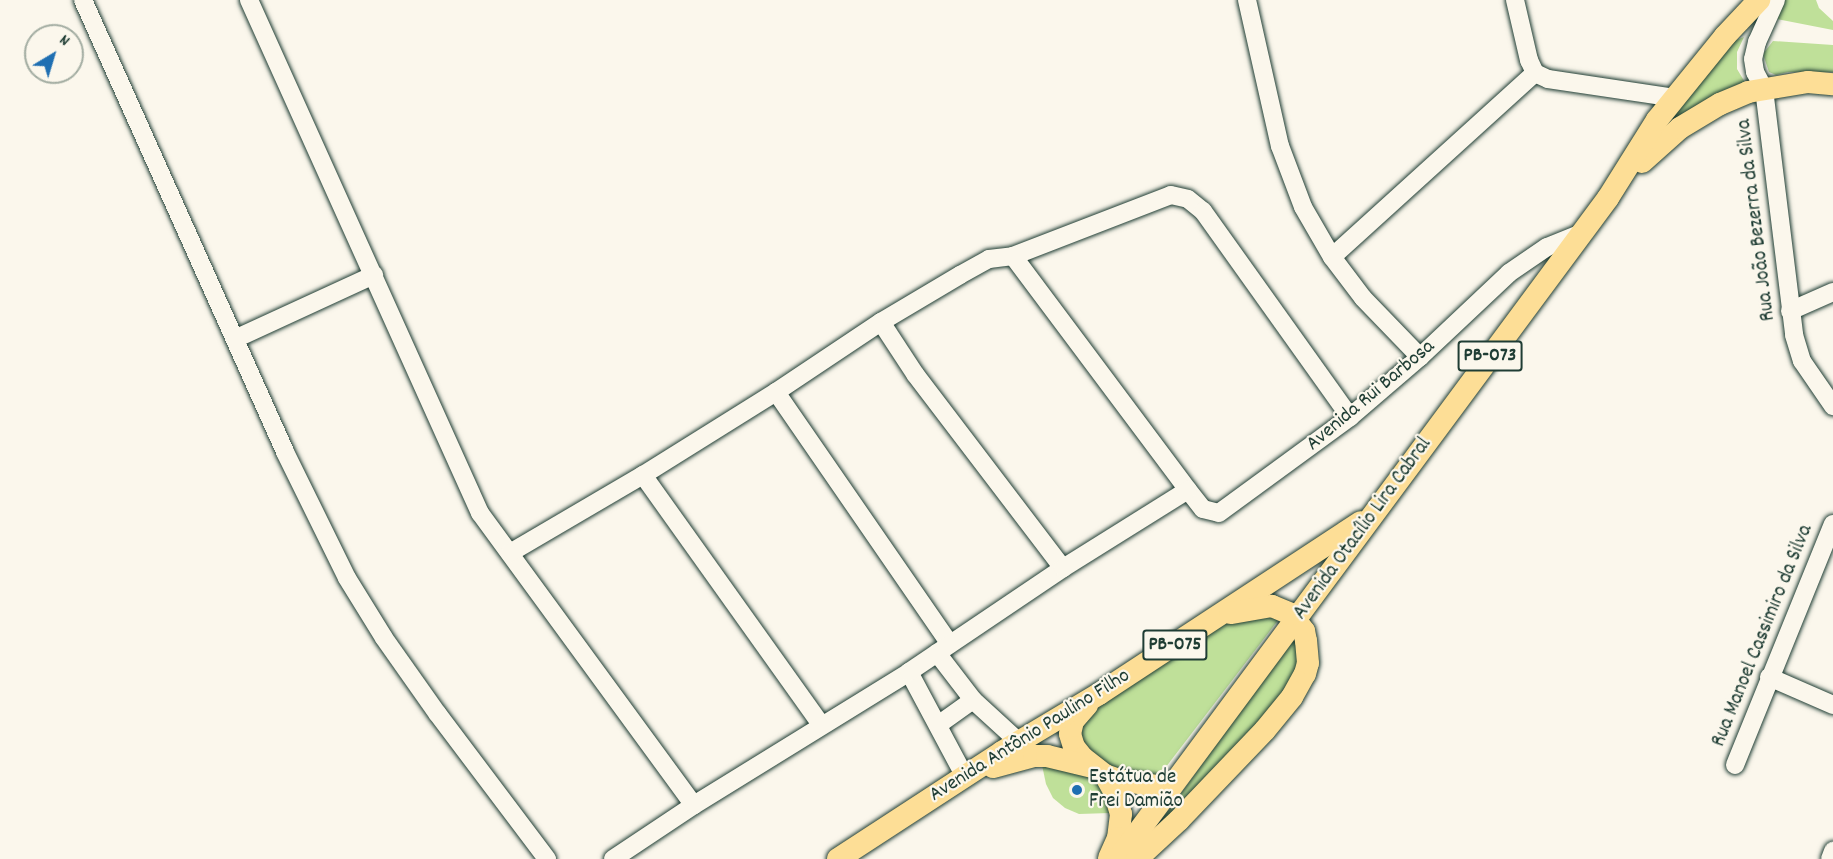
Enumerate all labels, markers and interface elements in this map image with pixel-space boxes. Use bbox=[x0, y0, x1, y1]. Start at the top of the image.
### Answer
north arrow bbox=[24, 24, 84, 84]
text: N bbox=[54, 30, 74, 52]
street label: Rua João Bezerra da Silva bbox=[1732, 118, 1782, 322]
street label: Avenida Rui Barbosa bbox=[1302, 335, 1440, 457]
road number: PB-073 bbox=[1457, 339, 1523, 373]
street label: Avenida Otacílio Lira Cabral bbox=[1288, 433, 1438, 625]
street label: Rua Manoel Cassimiro da Silva bbox=[1707, 521, 1819, 751]
road number: PB-075 bbox=[1142, 628, 1208, 662]
street label: Avenida Antônio Paulino Filho bbox=[925, 664, 1135, 808]
place label: Estátua de Frei Damião bbox=[1089, 765, 1183, 815]
marker: Estátua de Frei Damião bbox=[1070, 783, 1084, 797]

